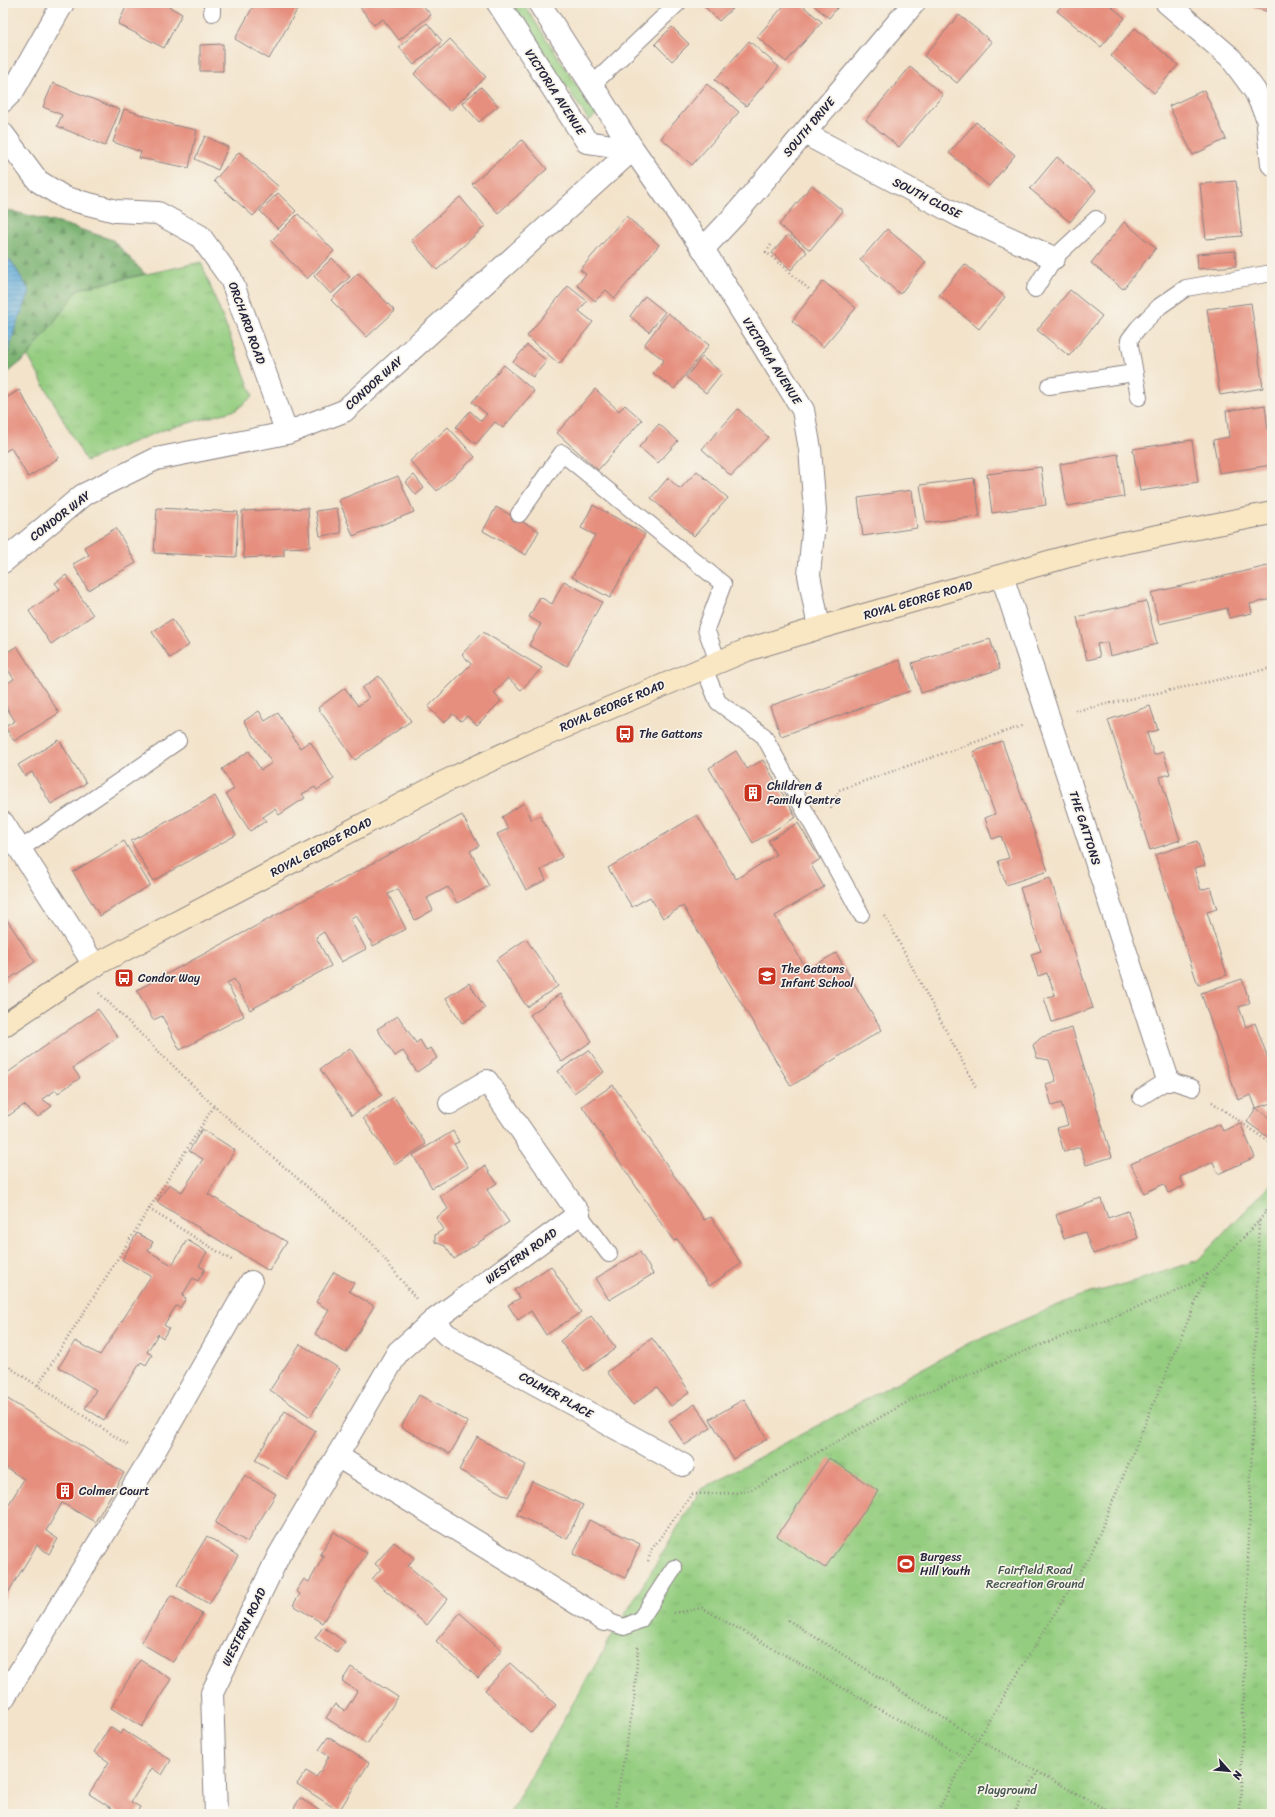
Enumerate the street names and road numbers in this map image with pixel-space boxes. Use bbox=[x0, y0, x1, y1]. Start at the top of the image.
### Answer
street label: VICTORIA AVENUE bbox=[519, 44, 592, 141]
street label: SOUTH DRIVE bbox=[777, 91, 842, 162]
street label: SOUTH CLOSE bbox=[889, 171, 967, 225]
street label: ORCHARD ROAD bbox=[222, 279, 272, 368]
street label: VICTORIA AVENUE bbox=[736, 313, 808, 410]
street label: CONDOR WAY bbox=[340, 350, 409, 416]
street label: CONDOR WAY bbox=[24, 485, 96, 547]
street label: ROYAL GEORGE ROAD bbox=[861, 574, 976, 626]
street label: ROYAL GEORGE ROAD bbox=[556, 674, 669, 738]
street label: THE GATTONS bbox=[1063, 788, 1108, 868]
street label: ROYAL GEORGE ROAD bbox=[266, 810, 377, 883]
street label: WESTERN ROAD bbox=[480, 1222, 562, 1290]
street label: COLMER PLACE bbox=[515, 1365, 598, 1425]
street label: WESTERN ROAD bbox=[216, 1583, 273, 1670]

